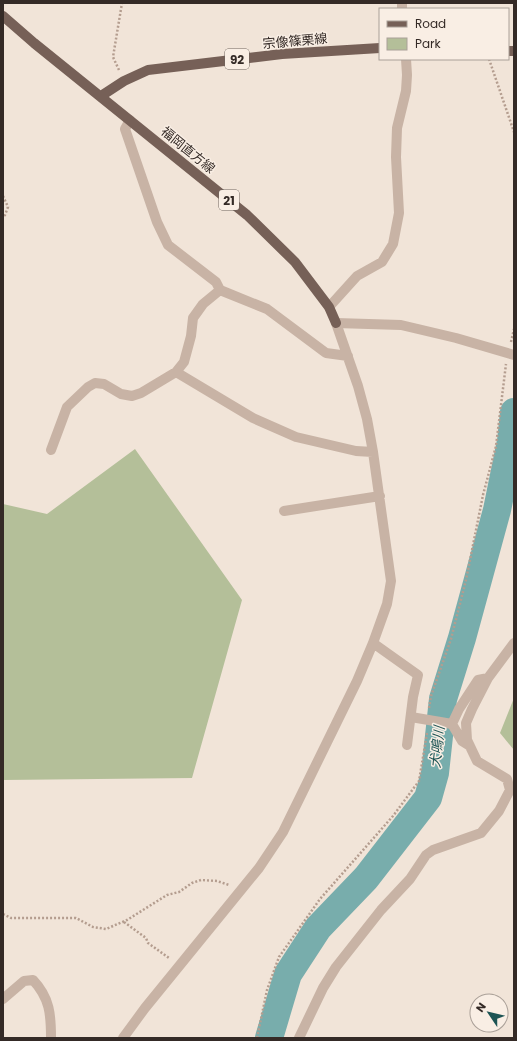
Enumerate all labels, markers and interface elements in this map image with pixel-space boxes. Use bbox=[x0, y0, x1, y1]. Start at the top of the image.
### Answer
legend bbox=[379, 8, 509, 60]
text: Road bbox=[415, 15, 446, 32]
street label: 宗像篠栗線 bbox=[262, 29, 328, 53]
text: Park bbox=[415, 35, 442, 52]
road number: 92 bbox=[225, 49, 249, 69]
street label: 福岡直方線 bbox=[157, 122, 219, 178]
road number: 21 bbox=[219, 190, 239, 210]
water label: 犬鳴川 bbox=[425, 723, 449, 769]
north arrow bbox=[469, 993, 509, 1033]
text: N bbox=[472, 999, 490, 1015]

